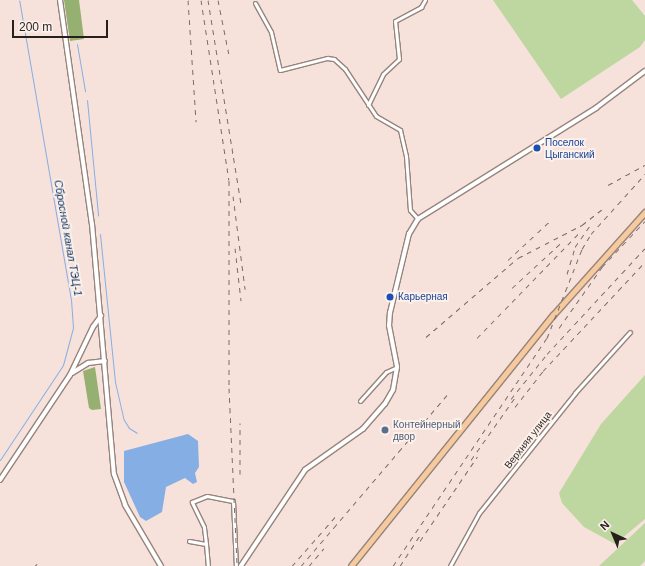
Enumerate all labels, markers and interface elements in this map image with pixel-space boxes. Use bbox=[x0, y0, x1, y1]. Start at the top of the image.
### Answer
scale bar bbox=[14, 12, 110, 38]
text: 200 m bbox=[19, 20, 52, 34]
place label: Поселок Цыганский bbox=[545, 136, 595, 160]
marker: Поселок Цыганский bbox=[532, 143, 542, 153]
water label: Сбросной канал ТЭЦ-1 bbox=[51, 179, 85, 297]
place label: Карьерная bbox=[398, 291, 448, 303]
marker: Карьерная bbox=[385, 292, 395, 302]
street label: Верхняя улица bbox=[502, 409, 554, 471]
place label: Контейнерный двор bbox=[393, 418, 460, 442]
marker: Контейнерный двор bbox=[380, 425, 390, 435]
north arrow bbox=[593, 514, 633, 554]
text: N bbox=[598, 518, 612, 532]

